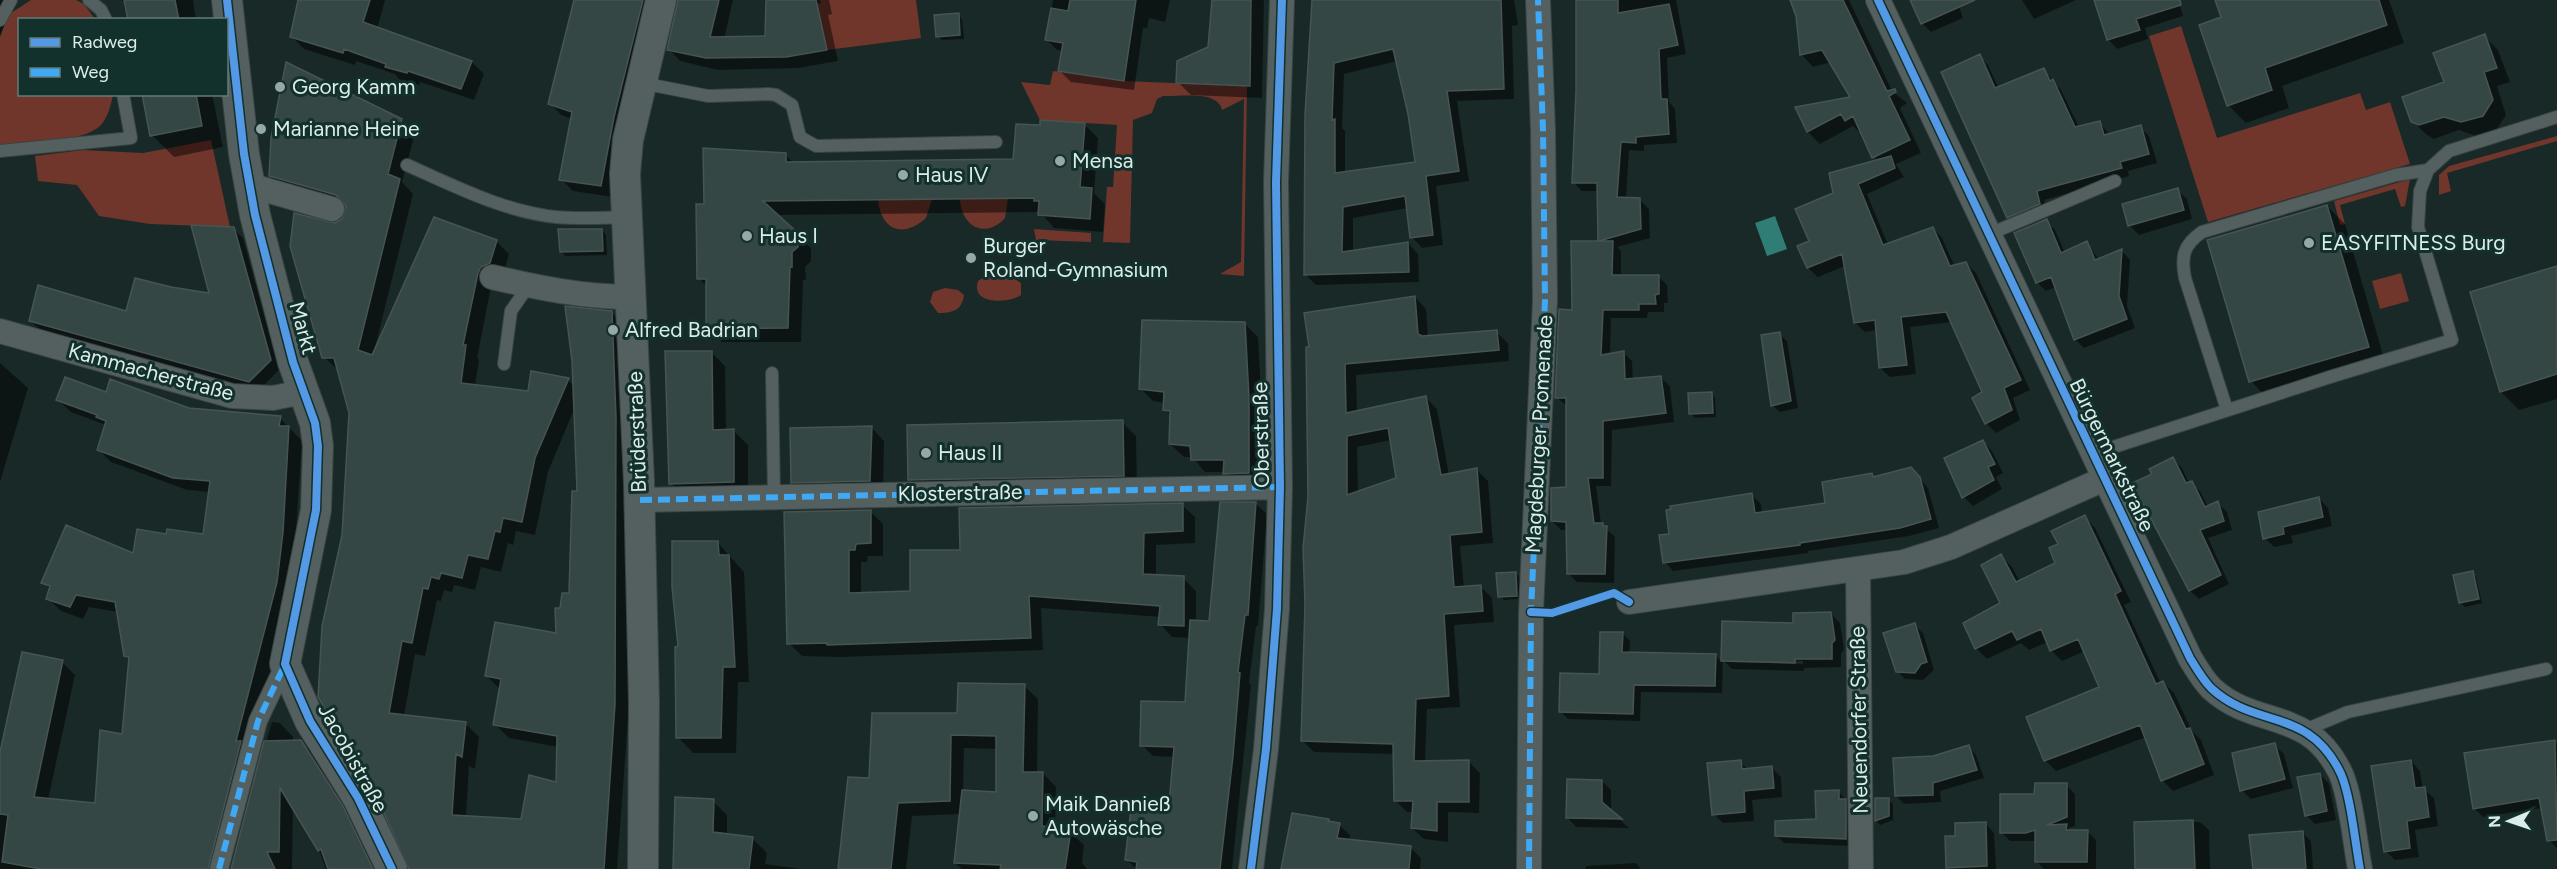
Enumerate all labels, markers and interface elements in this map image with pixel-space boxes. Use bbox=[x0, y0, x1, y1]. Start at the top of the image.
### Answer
legend bbox=[18, 18, 228, 96]
text: Radweg bbox=[72, 31, 137, 53]
text: Weg bbox=[72, 61, 109, 83]
place label: Georg Kamm bbox=[292, 74, 415, 99]
marker: Georg Kamm bbox=[273, 80, 287, 94]
place label: Marianne Heine bbox=[273, 116, 420, 141]
marker: Marianne Heine bbox=[254, 122, 268, 136]
place label: Mensa bbox=[1072, 148, 1133, 173]
marker: Mensa bbox=[1053, 154, 1067, 168]
place label: Haus IV bbox=[915, 162, 989, 187]
marker: Haus IV bbox=[896, 168, 910, 182]
place label: Haus I bbox=[759, 223, 818, 248]
marker: Haus I bbox=[740, 229, 754, 243]
place label: EASYFITNESS Burg bbox=[2321, 230, 2506, 255]
place label: Burger Roland-Gymnasium bbox=[983, 233, 1168, 282]
marker: EASYFITNESS Burg bbox=[2302, 236, 2316, 250]
marker: Burger Roland-Gymnasium bbox=[964, 251, 978, 265]
street label: Markt bbox=[284, 299, 323, 357]
street label: Magdeburger Promenade bbox=[1520, 314, 1557, 554]
place label: Alfred Badrian bbox=[625, 317, 758, 342]
marker: Alfred Badrian bbox=[606, 323, 620, 337]
street label: Kammacherstraße bbox=[66, 337, 237, 406]
street label: Brüderstraße bbox=[622, 371, 651, 493]
street label: Bürgermarkstraße bbox=[2065, 374, 2160, 535]
street label: Oberstraße bbox=[1247, 382, 1274, 488]
place label: Haus II bbox=[938, 440, 1003, 465]
marker: Haus II bbox=[919, 446, 933, 460]
street label: Klosterstraße bbox=[897, 479, 1023, 506]
street label: Neuendorfer Straße bbox=[1844, 626, 1873, 814]
street label: Jacobistraße bbox=[313, 699, 394, 817]
place label: Maik Dannieß Autowäsche bbox=[1045, 791, 1171, 840]
north arrow bbox=[2479, 791, 2539, 851]
marker: Maik Dannieß Autowäsche bbox=[1026, 809, 1040, 823]
text: N bbox=[2485, 815, 2504, 828]

